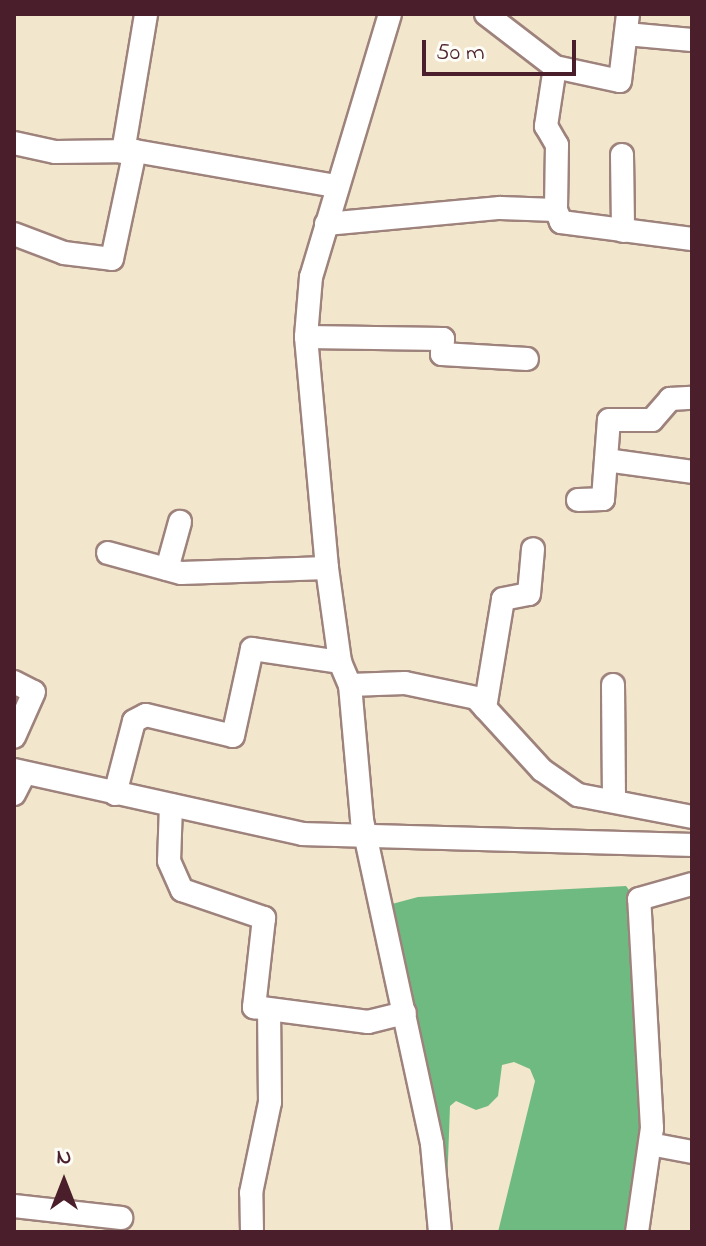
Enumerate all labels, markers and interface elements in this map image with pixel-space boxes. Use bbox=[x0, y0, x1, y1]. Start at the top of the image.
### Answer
scale bar bbox=[426, 24, 580, 74]
text: 50 m bbox=[436, 36, 485, 71]
north arrow bbox=[24, 1142, 104, 1222]
text: N bbox=[57, 1142, 71, 1174]

